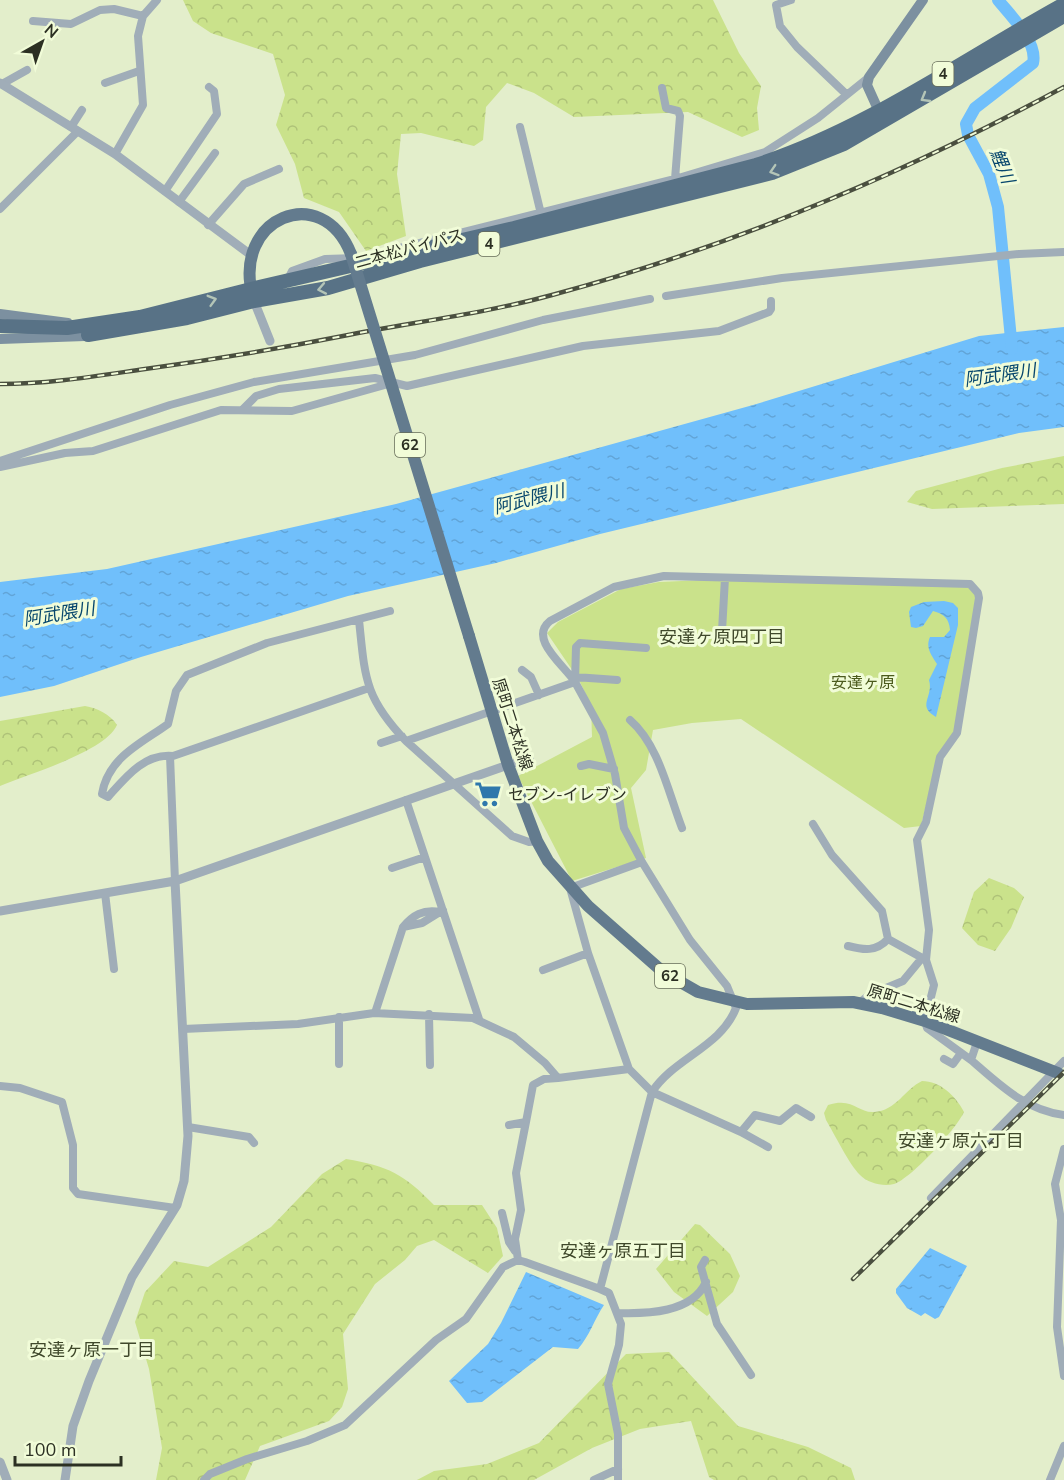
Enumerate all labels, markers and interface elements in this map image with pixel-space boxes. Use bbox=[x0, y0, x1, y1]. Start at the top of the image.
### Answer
north arrow bbox=[12, 12, 72, 72]
text: N bbox=[39, 19, 63, 44]
road number: 4 bbox=[932, 62, 954, 86]
one-way arrow bbox=[921, 90, 931, 102]
water label: 鯉川 bbox=[984, 145, 1021, 189]
one-way arrow bbox=[769, 164, 780, 177]
street label: 二本松バイパス bbox=[352, 224, 466, 274]
road number: 4 bbox=[478, 232, 500, 256]
one-way arrow bbox=[317, 282, 327, 295]
one-way arrow bbox=[207, 295, 217, 307]
water label: 阿武隈川 bbox=[963, 358, 1039, 392]
road number: 62 bbox=[395, 433, 425, 457]
water label: 阿武隈川 bbox=[491, 478, 569, 519]
water label: 阿武隈川 bbox=[22, 596, 98, 631]
district label: 安達ヶ原四丁目 bbox=[659, 625, 785, 649]
park label: 安達ヶ原 bbox=[831, 672, 895, 694]
street label: 原町二本松線 bbox=[487, 675, 537, 773]
supermarket icon: セブン-イレブン bbox=[473, 779, 503, 809]
place label: セブン-イレブン bbox=[508, 784, 627, 806]
road number: 62 bbox=[655, 964, 685, 988]
street label: 原町二本松線 bbox=[865, 979, 963, 1029]
district label: 安達ヶ原六丁目 bbox=[898, 1129, 1024, 1153]
district label: 安達ヶ原五丁目 bbox=[560, 1239, 686, 1263]
district label: 安達ヶ原一丁目 bbox=[29, 1338, 155, 1362]
scale bar bbox=[15, 1429, 122, 1467]
text: 100 m bbox=[24, 1438, 76, 1462]

